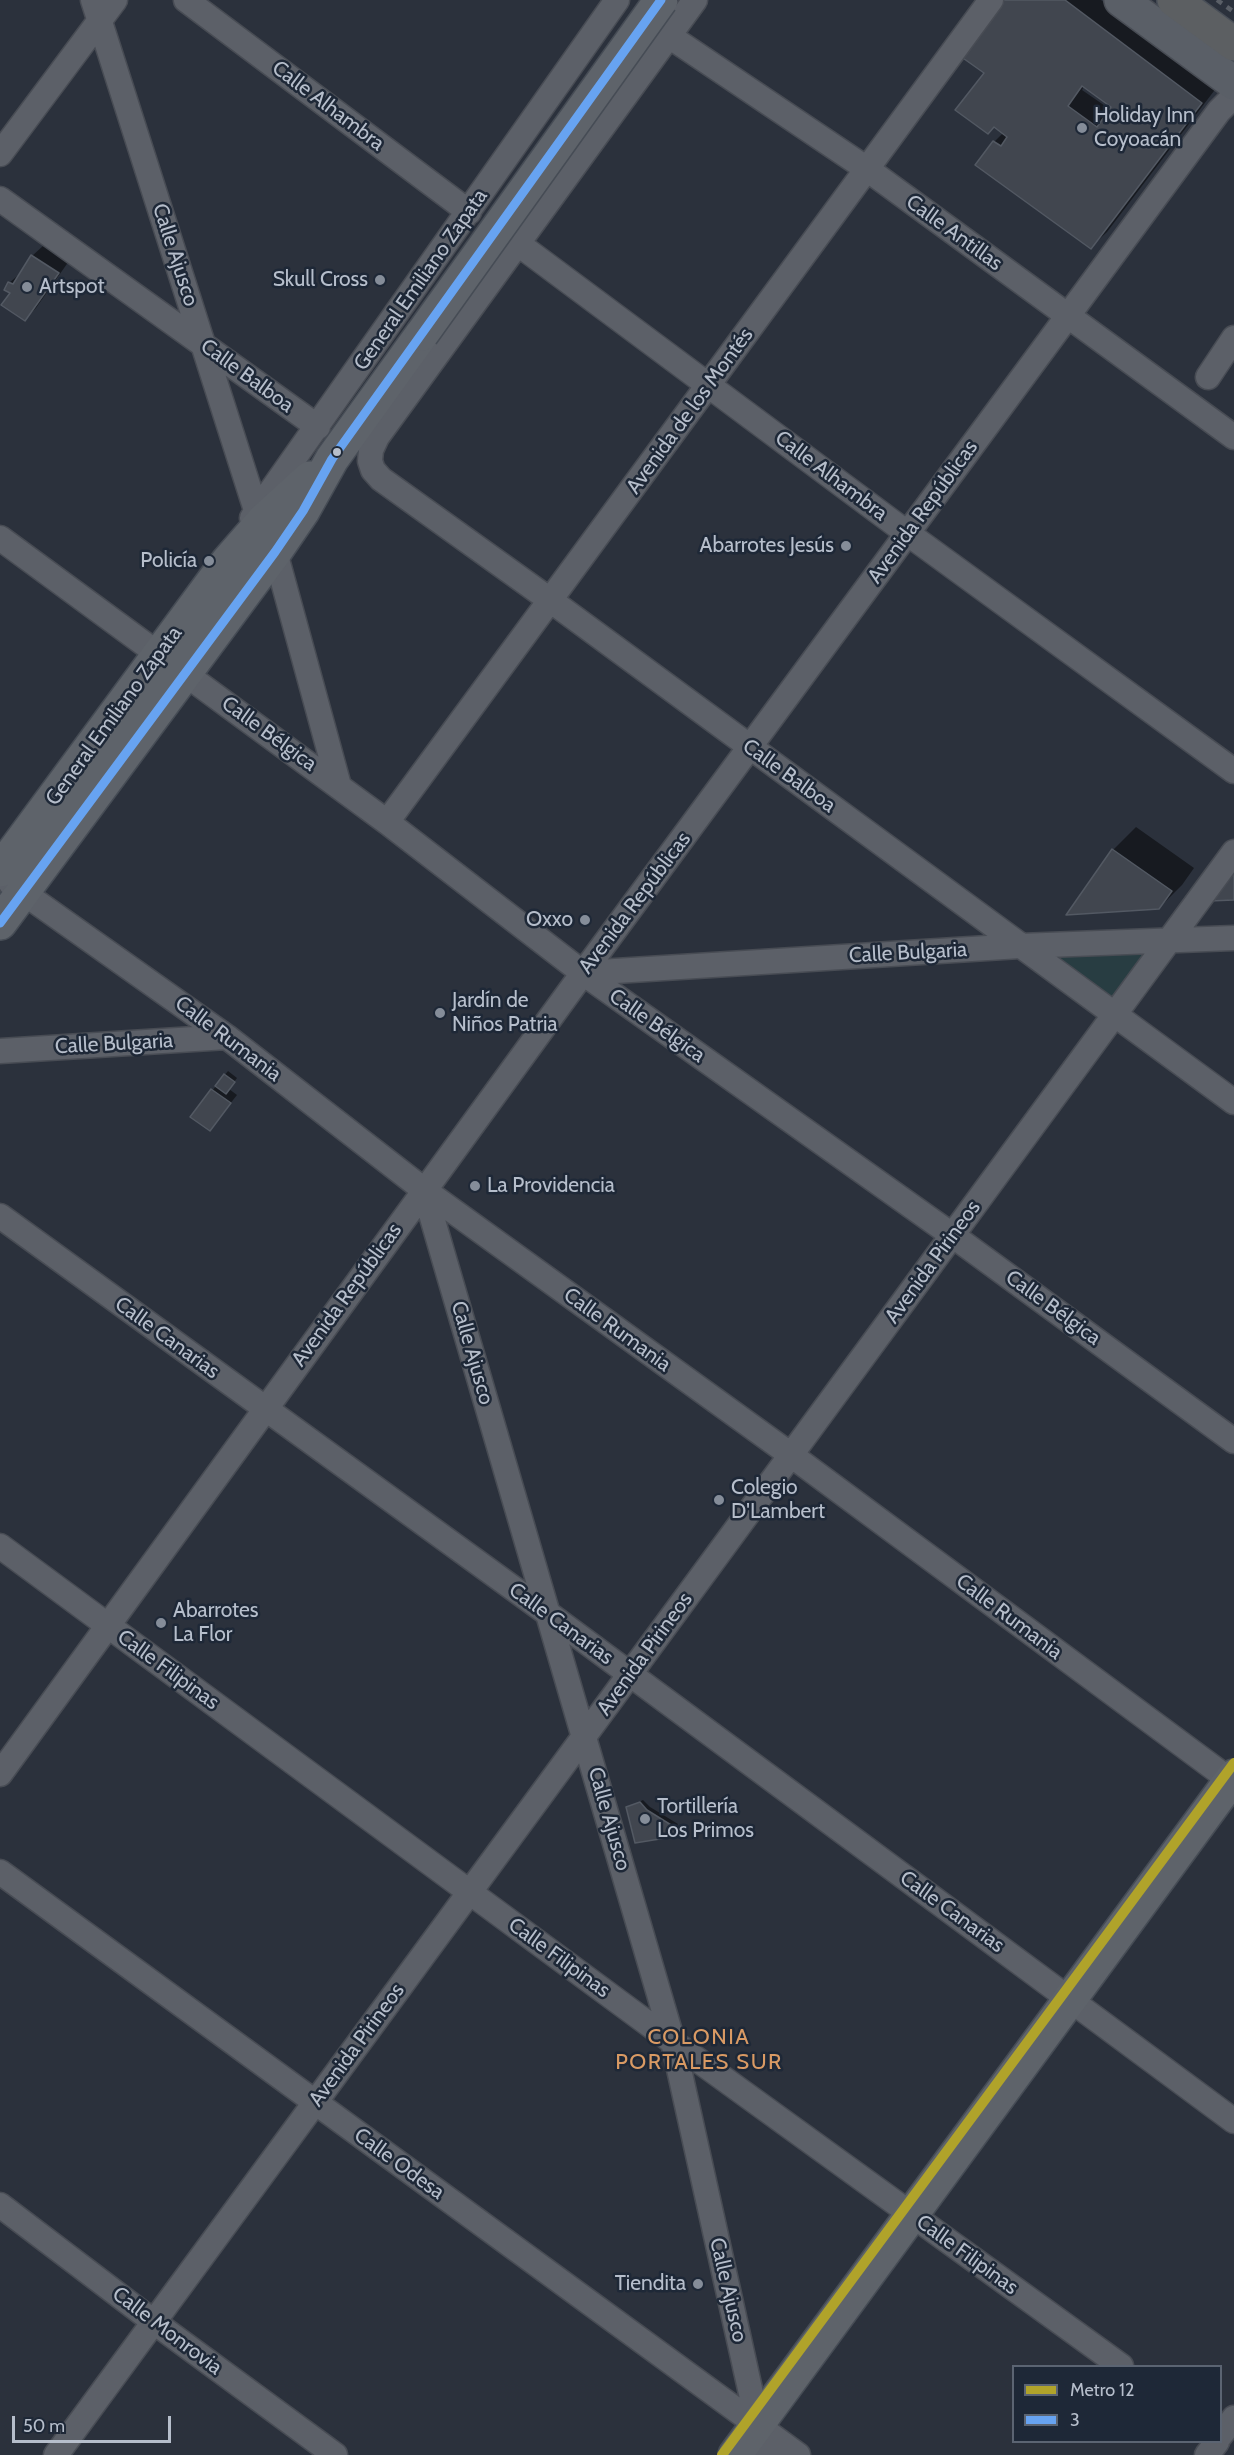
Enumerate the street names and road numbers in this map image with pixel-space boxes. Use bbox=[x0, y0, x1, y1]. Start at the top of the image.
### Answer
street label: Calle Alhambra bbox=[267, 56, 389, 156]
street label: General Emiliano Zapata bbox=[349, 185, 493, 375]
street label: Calle Antillas bbox=[901, 190, 1007, 276]
street label: Calle Ajusco bbox=[147, 201, 203, 309]
street label: Avenida de los Montés bbox=[621, 323, 759, 499]
street label: Calle Balboa bbox=[195, 334, 299, 418]
street label: Calle Alhambra bbox=[770, 426, 892, 526]
street label: Avenida Repúblicas bbox=[863, 435, 983, 589]
street label: General Emiliano Zapata bbox=[40, 621, 188, 811]
street label: Calle Bélgica bbox=[217, 691, 321, 777]
street label: Calle Balboa bbox=[737, 734, 841, 818]
street label: Avenida Repúblicas bbox=[574, 827, 696, 979]
street label: Calle Bulgaria bbox=[848, 937, 968, 969]
street label: Calle Bélgica bbox=[604, 984, 710, 1068]
street label: Calle Rumania bbox=[170, 991, 286, 1087]
street label: Calle Bulgaria bbox=[54, 1028, 174, 1060]
street label: Avenida Pirineos bbox=[880, 1196, 986, 1328]
street label: Avenida Repúblicas bbox=[287, 1218, 407, 1372]
street label: Calle Bélgica bbox=[1001, 1265, 1105, 1351]
street label: Calle Rumania bbox=[558, 1283, 676, 1377]
street label: Calle Canarias bbox=[110, 1292, 224, 1384]
street label: Calle Ajusco bbox=[445, 1298, 499, 1408]
street label: Calle Rumania bbox=[951, 1569, 1067, 1665]
street label: Calle Canarias bbox=[504, 1578, 618, 1670]
street label: Avenida Pirineos bbox=[592, 1588, 698, 1720]
street label: Calle Filipinas bbox=[112, 1625, 224, 1715]
street label: Calle Ajusco bbox=[582, 1764, 636, 1874]
street label: Calle Canarias bbox=[895, 1866, 1009, 1958]
street label: Calle Filipinas bbox=[503, 1913, 615, 2003]
street label: Avenida Pirineos bbox=[304, 1979, 410, 2111]
street label: Calle Odesa bbox=[349, 2123, 449, 2205]
street label: Calle Filipinas bbox=[911, 2210, 1023, 2300]
street label: Calle Ajusco bbox=[704, 2235, 752, 2345]
street label: Calle Monrovia bbox=[107, 2282, 227, 2380]

